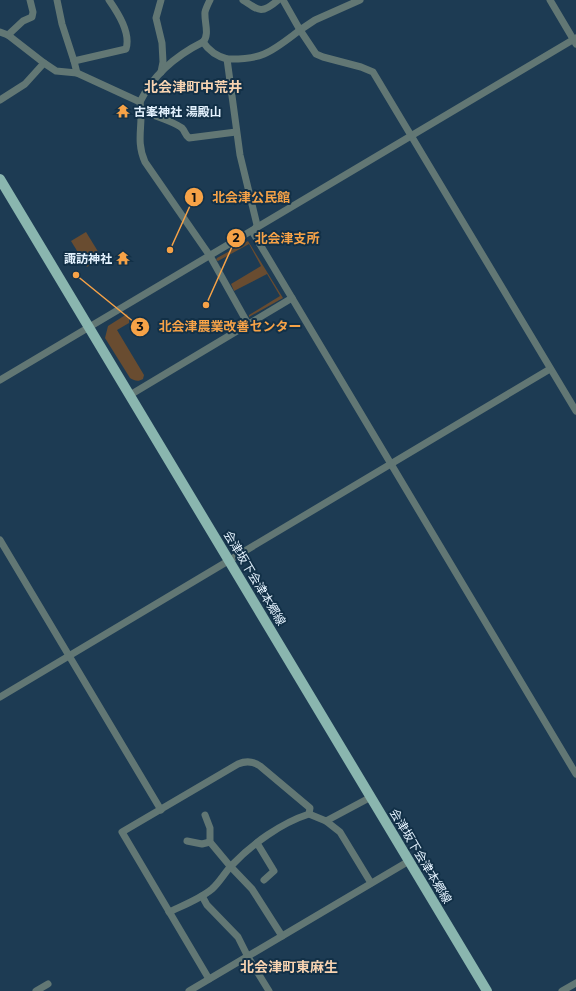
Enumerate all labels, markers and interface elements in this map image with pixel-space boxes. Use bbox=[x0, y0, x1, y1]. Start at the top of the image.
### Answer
district label: 北会津町中荒井 bbox=[144, 78, 242, 96]
temple icon: 古峯神社 湯殿山 bbox=[115, 103, 131, 119]
place label: 古峯神社 湯殿山 bbox=[134, 104, 221, 119]
callout: 北会津公民館 bbox=[184, 185, 298, 210]
text: 北会津公民館 bbox=[212, 189, 290, 205]
text: 1 bbox=[192, 190, 196, 205]
callout: 北会津支所 bbox=[226, 226, 327, 251]
text: 2 bbox=[232, 230, 240, 245]
text: 北会津支所 bbox=[254, 230, 320, 246]
temple icon: 諏訪神社 bbox=[115, 250, 131, 266]
place label: 諏訪神社 bbox=[64, 251, 112, 266]
callout: 北会津農業改善センター bbox=[130, 314, 309, 339]
text: 北会津農業改善センター bbox=[158, 318, 302, 334]
text: 3 bbox=[135, 319, 144, 334]
street label: 会津坂下会津本郷線 bbox=[221, 528, 289, 628]
street label: 会津坂下会津本郷線 bbox=[387, 806, 455, 906]
district label: 北会津町東麻生 bbox=[240, 958, 338, 976]

